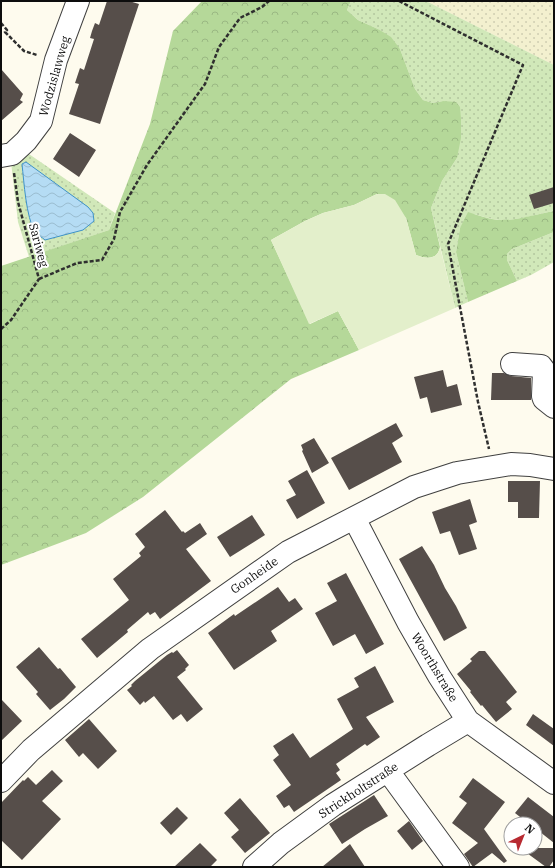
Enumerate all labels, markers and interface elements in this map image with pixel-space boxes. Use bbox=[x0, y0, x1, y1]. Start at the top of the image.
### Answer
street label: Wodzislawweg bbox=[35, 34, 73, 118]
street label: Sariweg bbox=[26, 221, 52, 269]
street label: Gonheide bbox=[227, 553, 281, 597]
street label: Woorthstraße bbox=[409, 630, 461, 704]
street label: Strickholtstraße bbox=[315, 759, 401, 821]
north arrow bbox=[503, 816, 543, 856]
text: N bbox=[522, 821, 538, 837]

